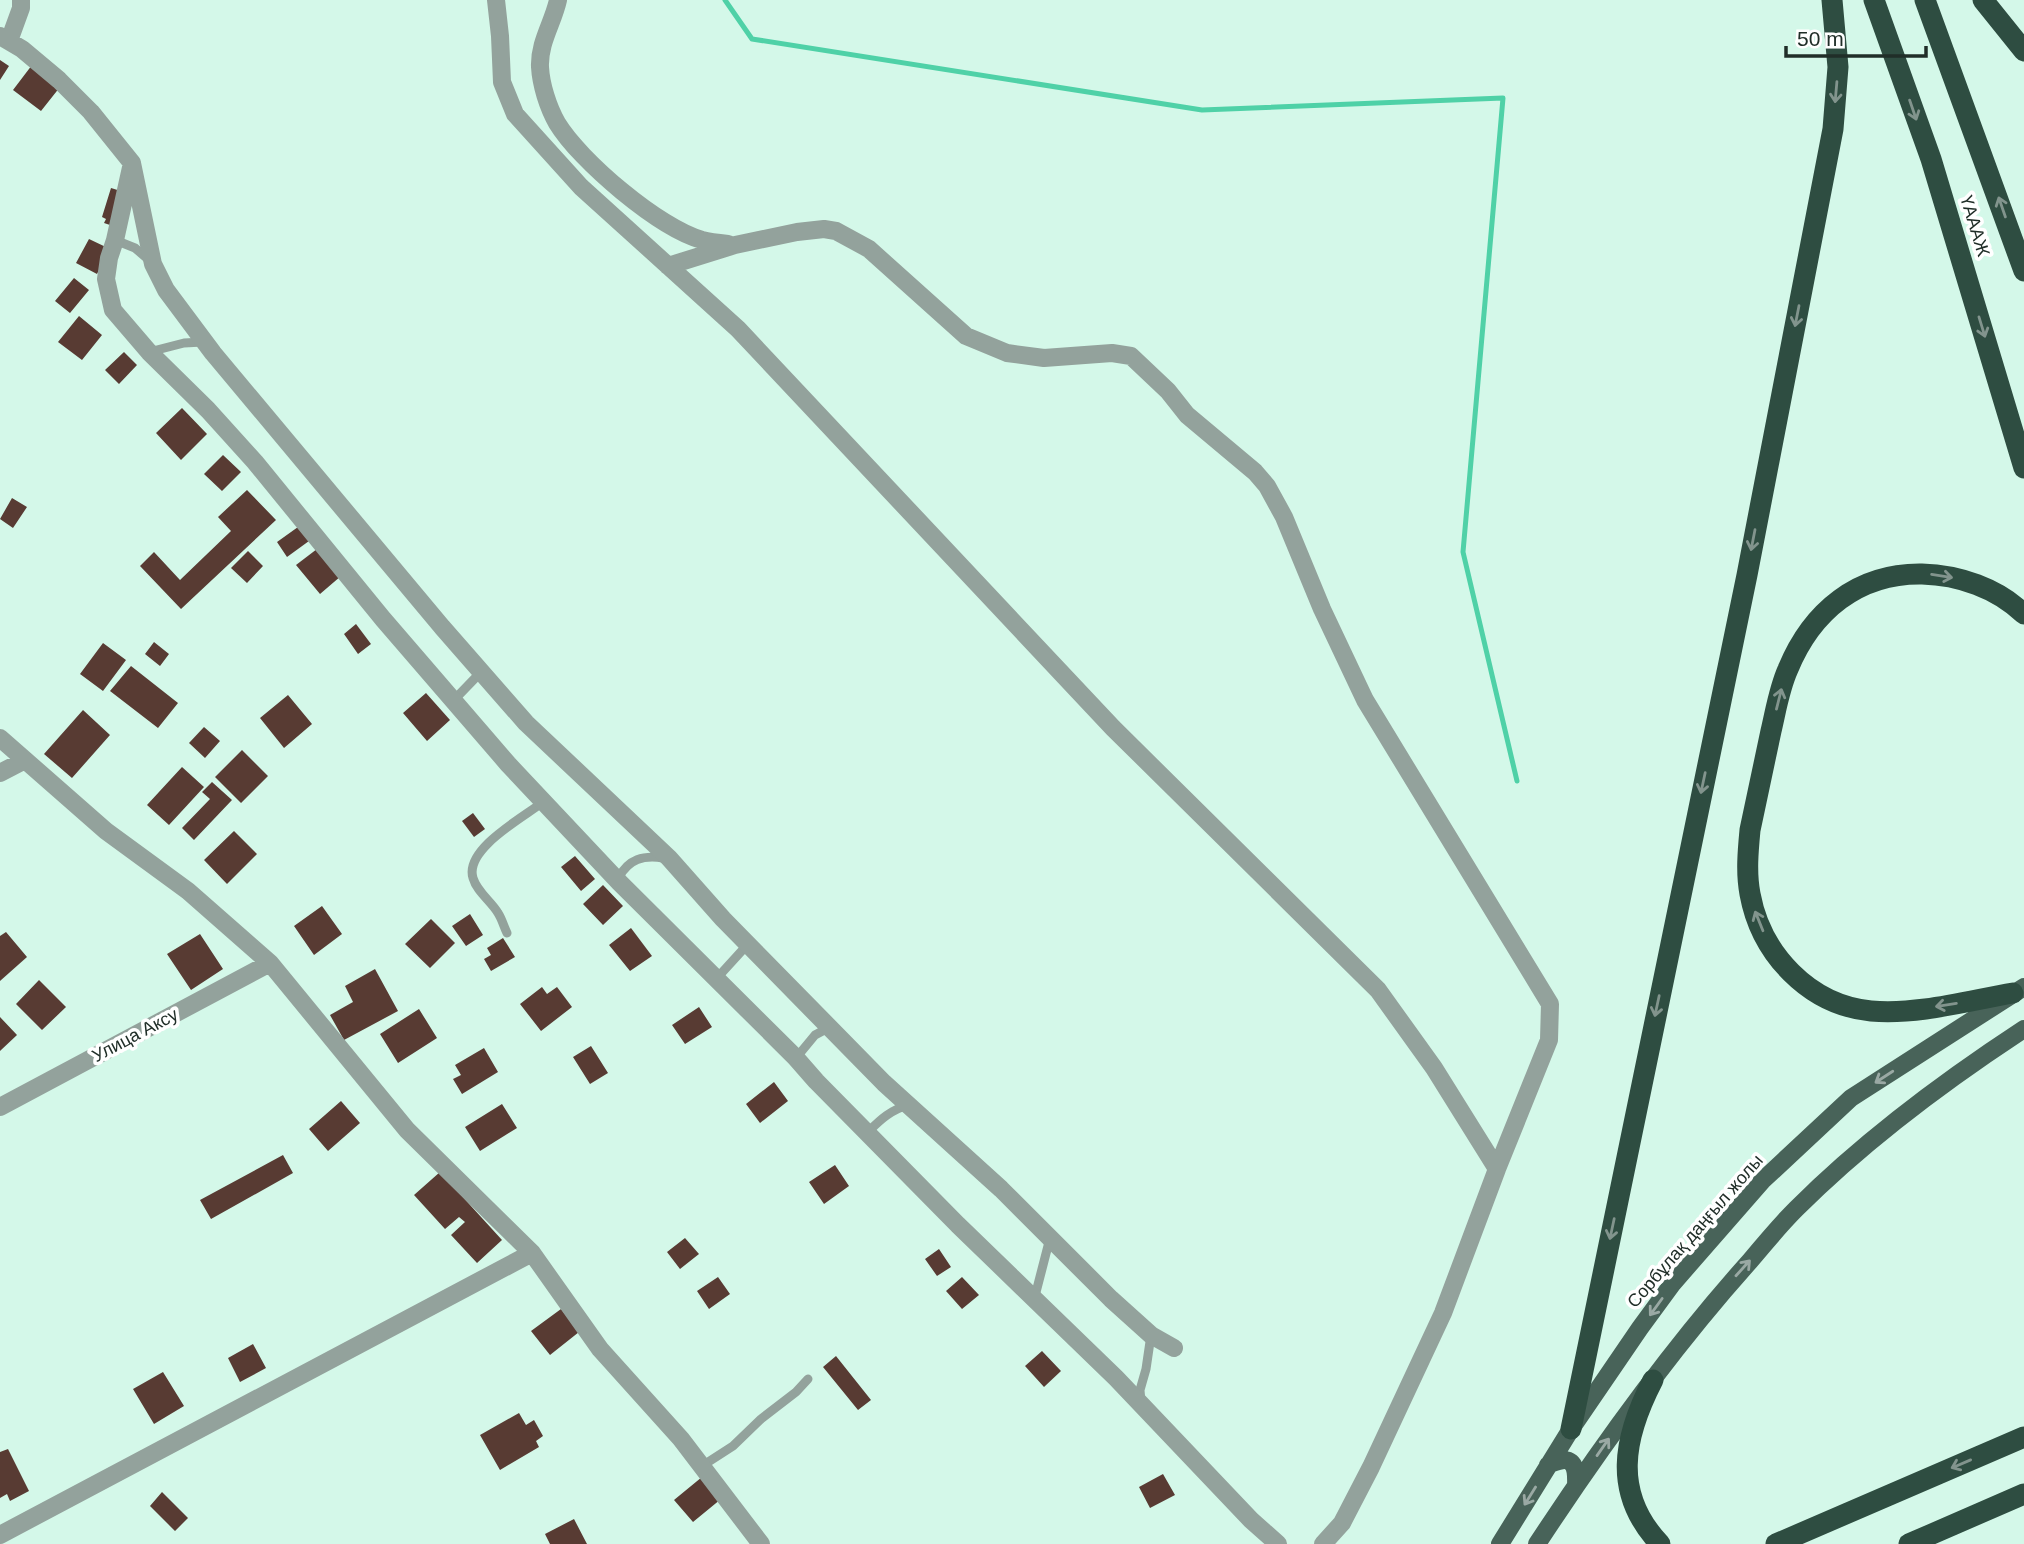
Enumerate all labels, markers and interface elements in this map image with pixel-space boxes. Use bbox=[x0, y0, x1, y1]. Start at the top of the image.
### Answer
scale bar bbox=[1786, 14, 1926, 58]
text: 50 m bbox=[1797, 27, 1844, 50]
one-way arrow bbox=[1829, 81, 1842, 103]
one-way arrow bbox=[1908, 99, 1921, 121]
street label: ҮАААЖ bbox=[1956, 193, 1994, 259]
one-way arrow bbox=[1995, 196, 2007, 218]
one-way arrow bbox=[1789, 304, 1803, 327]
one-way arrow bbox=[1977, 316, 1990, 338]
one-way arrow bbox=[1746, 528, 1760, 551]
one-way arrow bbox=[1930, 570, 1953, 583]
one-way arrow bbox=[1773, 688, 1786, 711]
one-way arrow bbox=[1695, 771, 1709, 794]
one-way arrow bbox=[1752, 911, 1765, 933]
one-way arrow bbox=[1650, 994, 1664, 1017]
one-way arrow bbox=[1935, 999, 1958, 1012]
street label: Улица Аксу bbox=[89, 1004, 181, 1066]
one-way arrow bbox=[1875, 1069, 1894, 1084]
street label: Сорбұлақ даңғыл жолы bbox=[1623, 1150, 1767, 1312]
one-way arrow bbox=[1604, 1217, 1618, 1240]
one-way arrow bbox=[1735, 1259, 1751, 1277]
one-way arrow bbox=[1649, 1297, 1664, 1316]
one-way arrow bbox=[1596, 1438, 1610, 1457]
one-way arrow bbox=[1951, 1458, 1973, 1471]
one-way arrow bbox=[1522, 1485, 1536, 1505]

